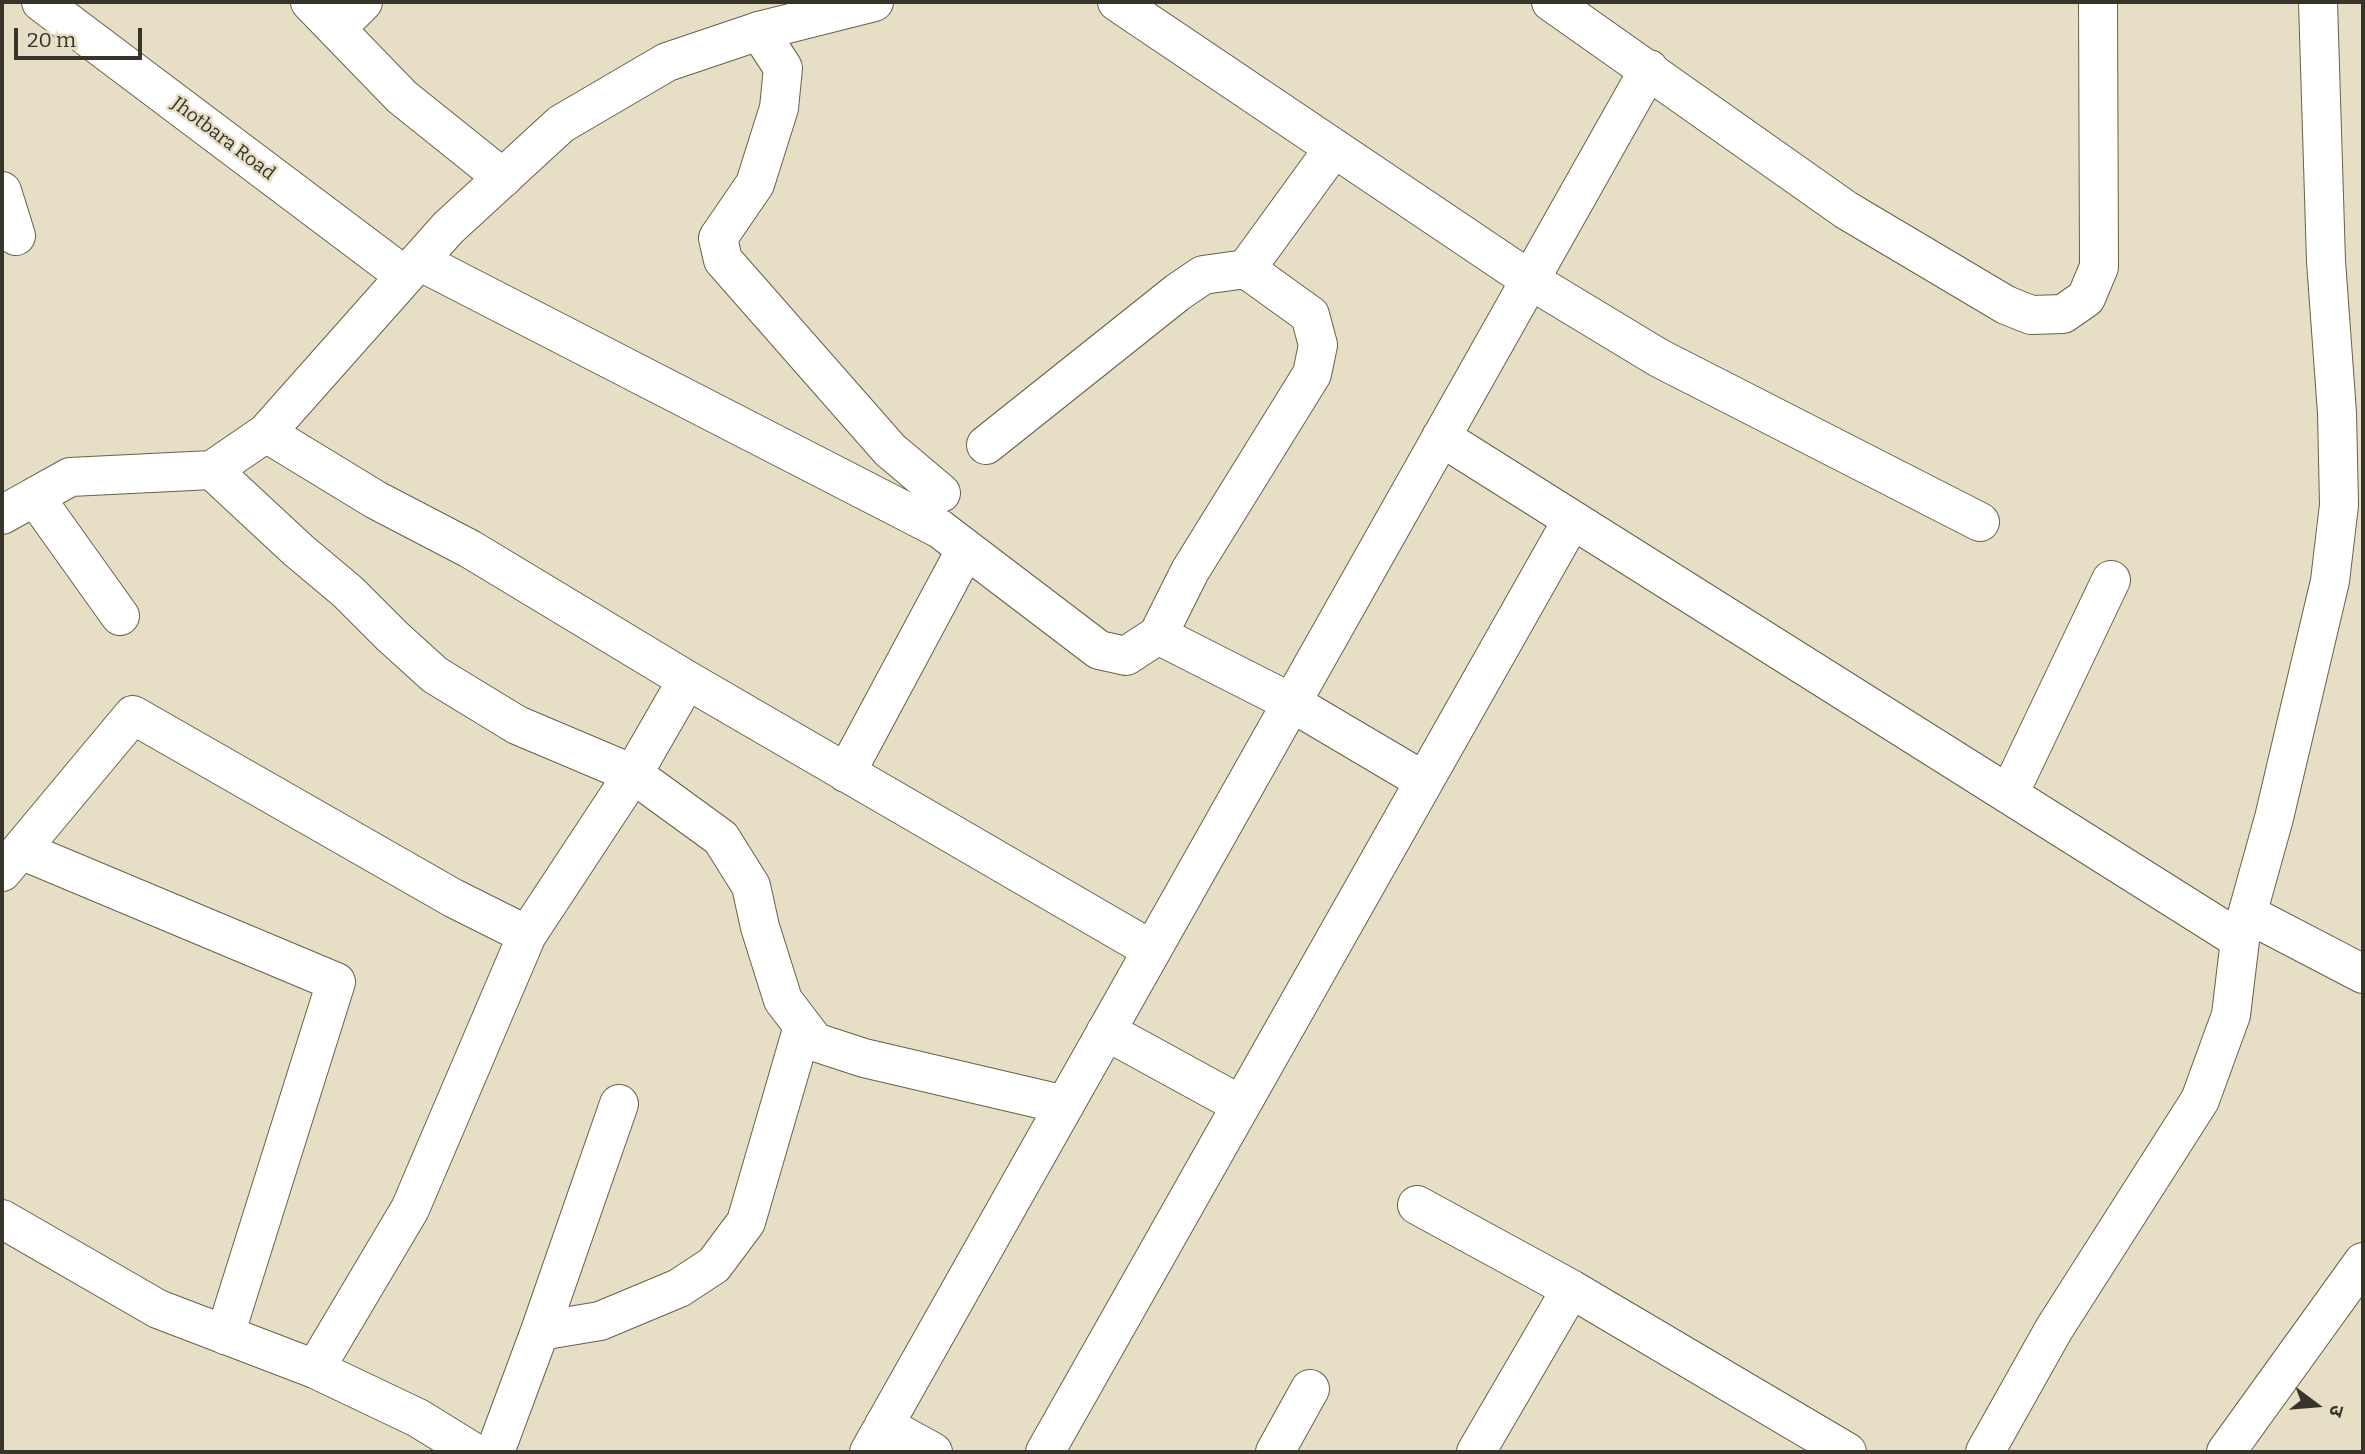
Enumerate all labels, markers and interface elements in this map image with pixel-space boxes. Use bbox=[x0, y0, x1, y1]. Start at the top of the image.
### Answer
scale bar bbox=[18, 14, 145, 58]
text: 20 m bbox=[27, 27, 76, 53]
street label: Jhotbara Road bbox=[167, 93, 279, 185]
north arrow bbox=[2281, 1370, 2351, 1440]
text: उ bbox=[2324, 1402, 2349, 1419]

